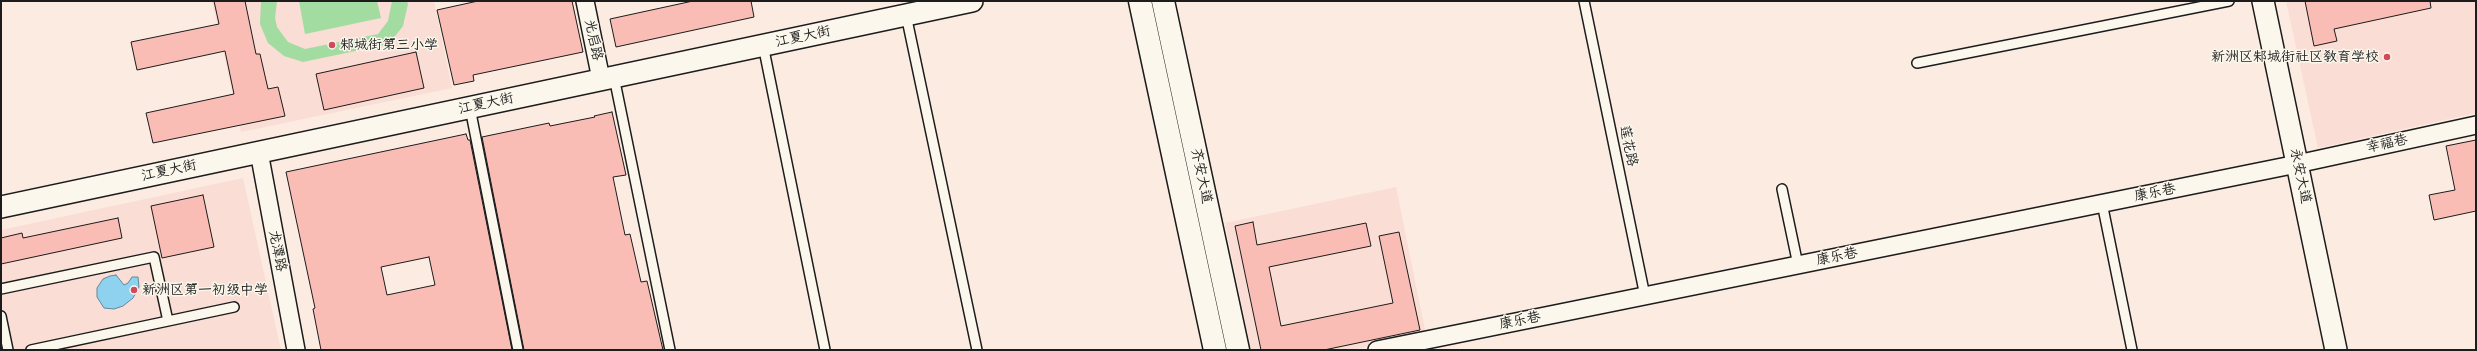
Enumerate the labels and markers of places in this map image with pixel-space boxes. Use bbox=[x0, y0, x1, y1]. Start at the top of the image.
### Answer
place label: 邾城街第三小学 bbox=[340, 37, 438, 53]
marker: 邾城街第三小学 bbox=[327, 40, 337, 50]
place label: 新洲区邾城街社区教育学校 bbox=[2211, 49, 2379, 65]
marker: 新洲区邾城街社区教育学校 bbox=[2382, 52, 2392, 62]
place label: 新洲区第一初级中学 bbox=[142, 282, 268, 298]
marker: 新洲区第一初级中学 bbox=[129, 285, 139, 295]

